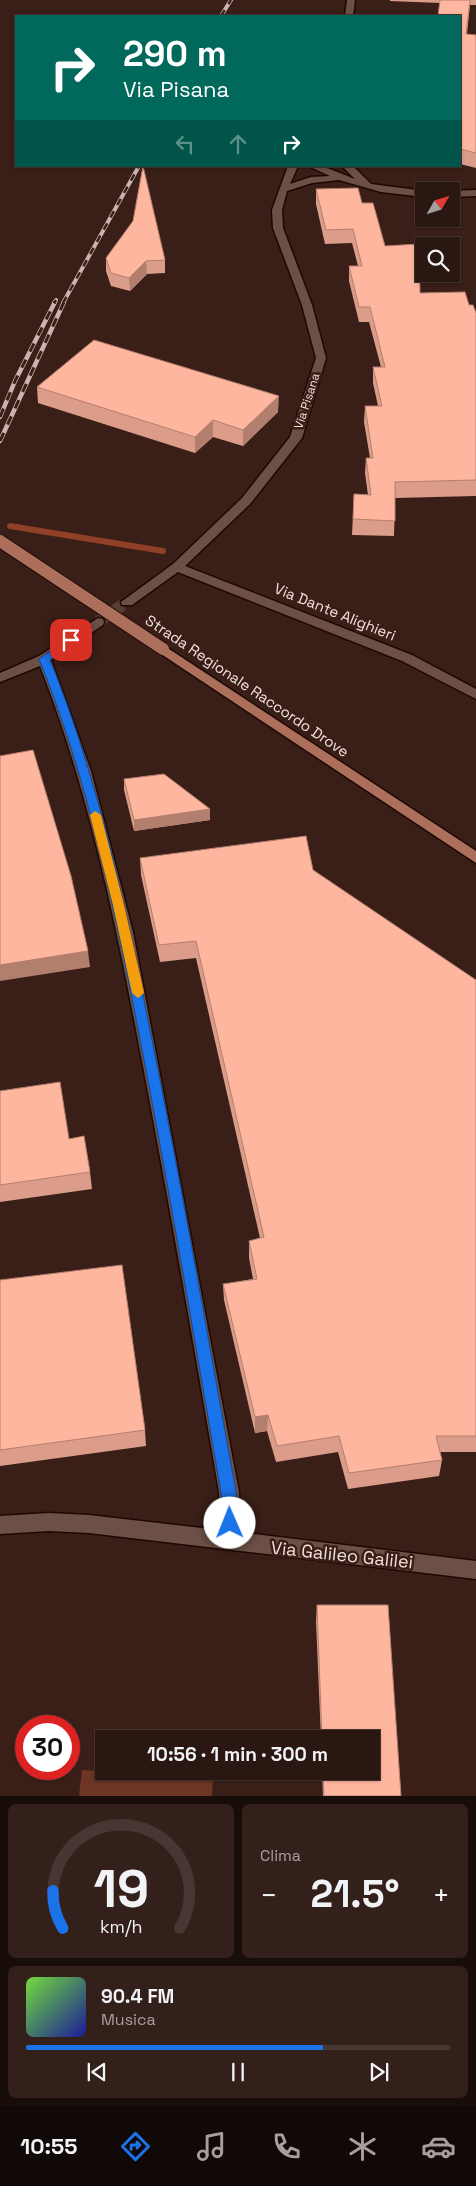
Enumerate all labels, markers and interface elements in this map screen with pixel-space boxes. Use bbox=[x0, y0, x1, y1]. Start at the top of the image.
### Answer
text: 290 m bbox=[123, 32, 227, 76]
icon: right bbox=[40, 35, 105, 100]
text: Via Pisana bbox=[123, 75, 229, 103]
icon: left bbox=[171, 130, 199, 158]
icon: ahead bbox=[224, 130, 252, 158]
icon: right bbox=[277, 130, 305, 158]
north arrow bbox=[415, 182, 460, 228]
map controls bbox=[415, 182, 460, 282]
button: search bbox=[415, 237, 460, 282]
street label: Via Pisana bbox=[290, 371, 324, 431]
street label: Via Dante Alighieri bbox=[272, 578, 399, 645]
street label: Strada Regionale Raccordo Drove bbox=[142, 610, 353, 761]
pin bbox=[50, 619, 92, 661]
icon: arrive bbox=[57, 626, 85, 654]
position arrow bbox=[203, 1496, 255, 1548]
street label: Via Galileo Galilei bbox=[270, 1536, 414, 1573]
speed limit sign: 30 bbox=[15, 1715, 80, 1780]
text: 10:56 · 1 min · 300 m bbox=[147, 1742, 328, 1767]
text: Clima bbox=[260, 1845, 301, 1866]
text: 19 bbox=[93, 1856, 149, 1922]
text: 21.5° bbox=[311, 1870, 399, 1918]
text: − bbox=[260, 1877, 277, 1913]
text: + bbox=[433, 1877, 450, 1913]
text: km/h bbox=[100, 1915, 142, 1938]
text: 90.4 FM bbox=[101, 1984, 174, 2009]
text: Musica bbox=[101, 2009, 156, 2030]
icon: previous bbox=[83, 2058, 111, 2086]
icon: pause bbox=[224, 2058, 252, 2086]
icon: next bbox=[365, 2058, 393, 2086]
icon: directions bbox=[118, 2129, 153, 2164]
icon: music bbox=[194, 2129, 229, 2164]
icon: phone bbox=[269, 2129, 304, 2164]
icon: climate bbox=[345, 2129, 380, 2164]
icon: car bbox=[421, 2129, 456, 2164]
text: 10:55 bbox=[20, 2132, 77, 2160]

